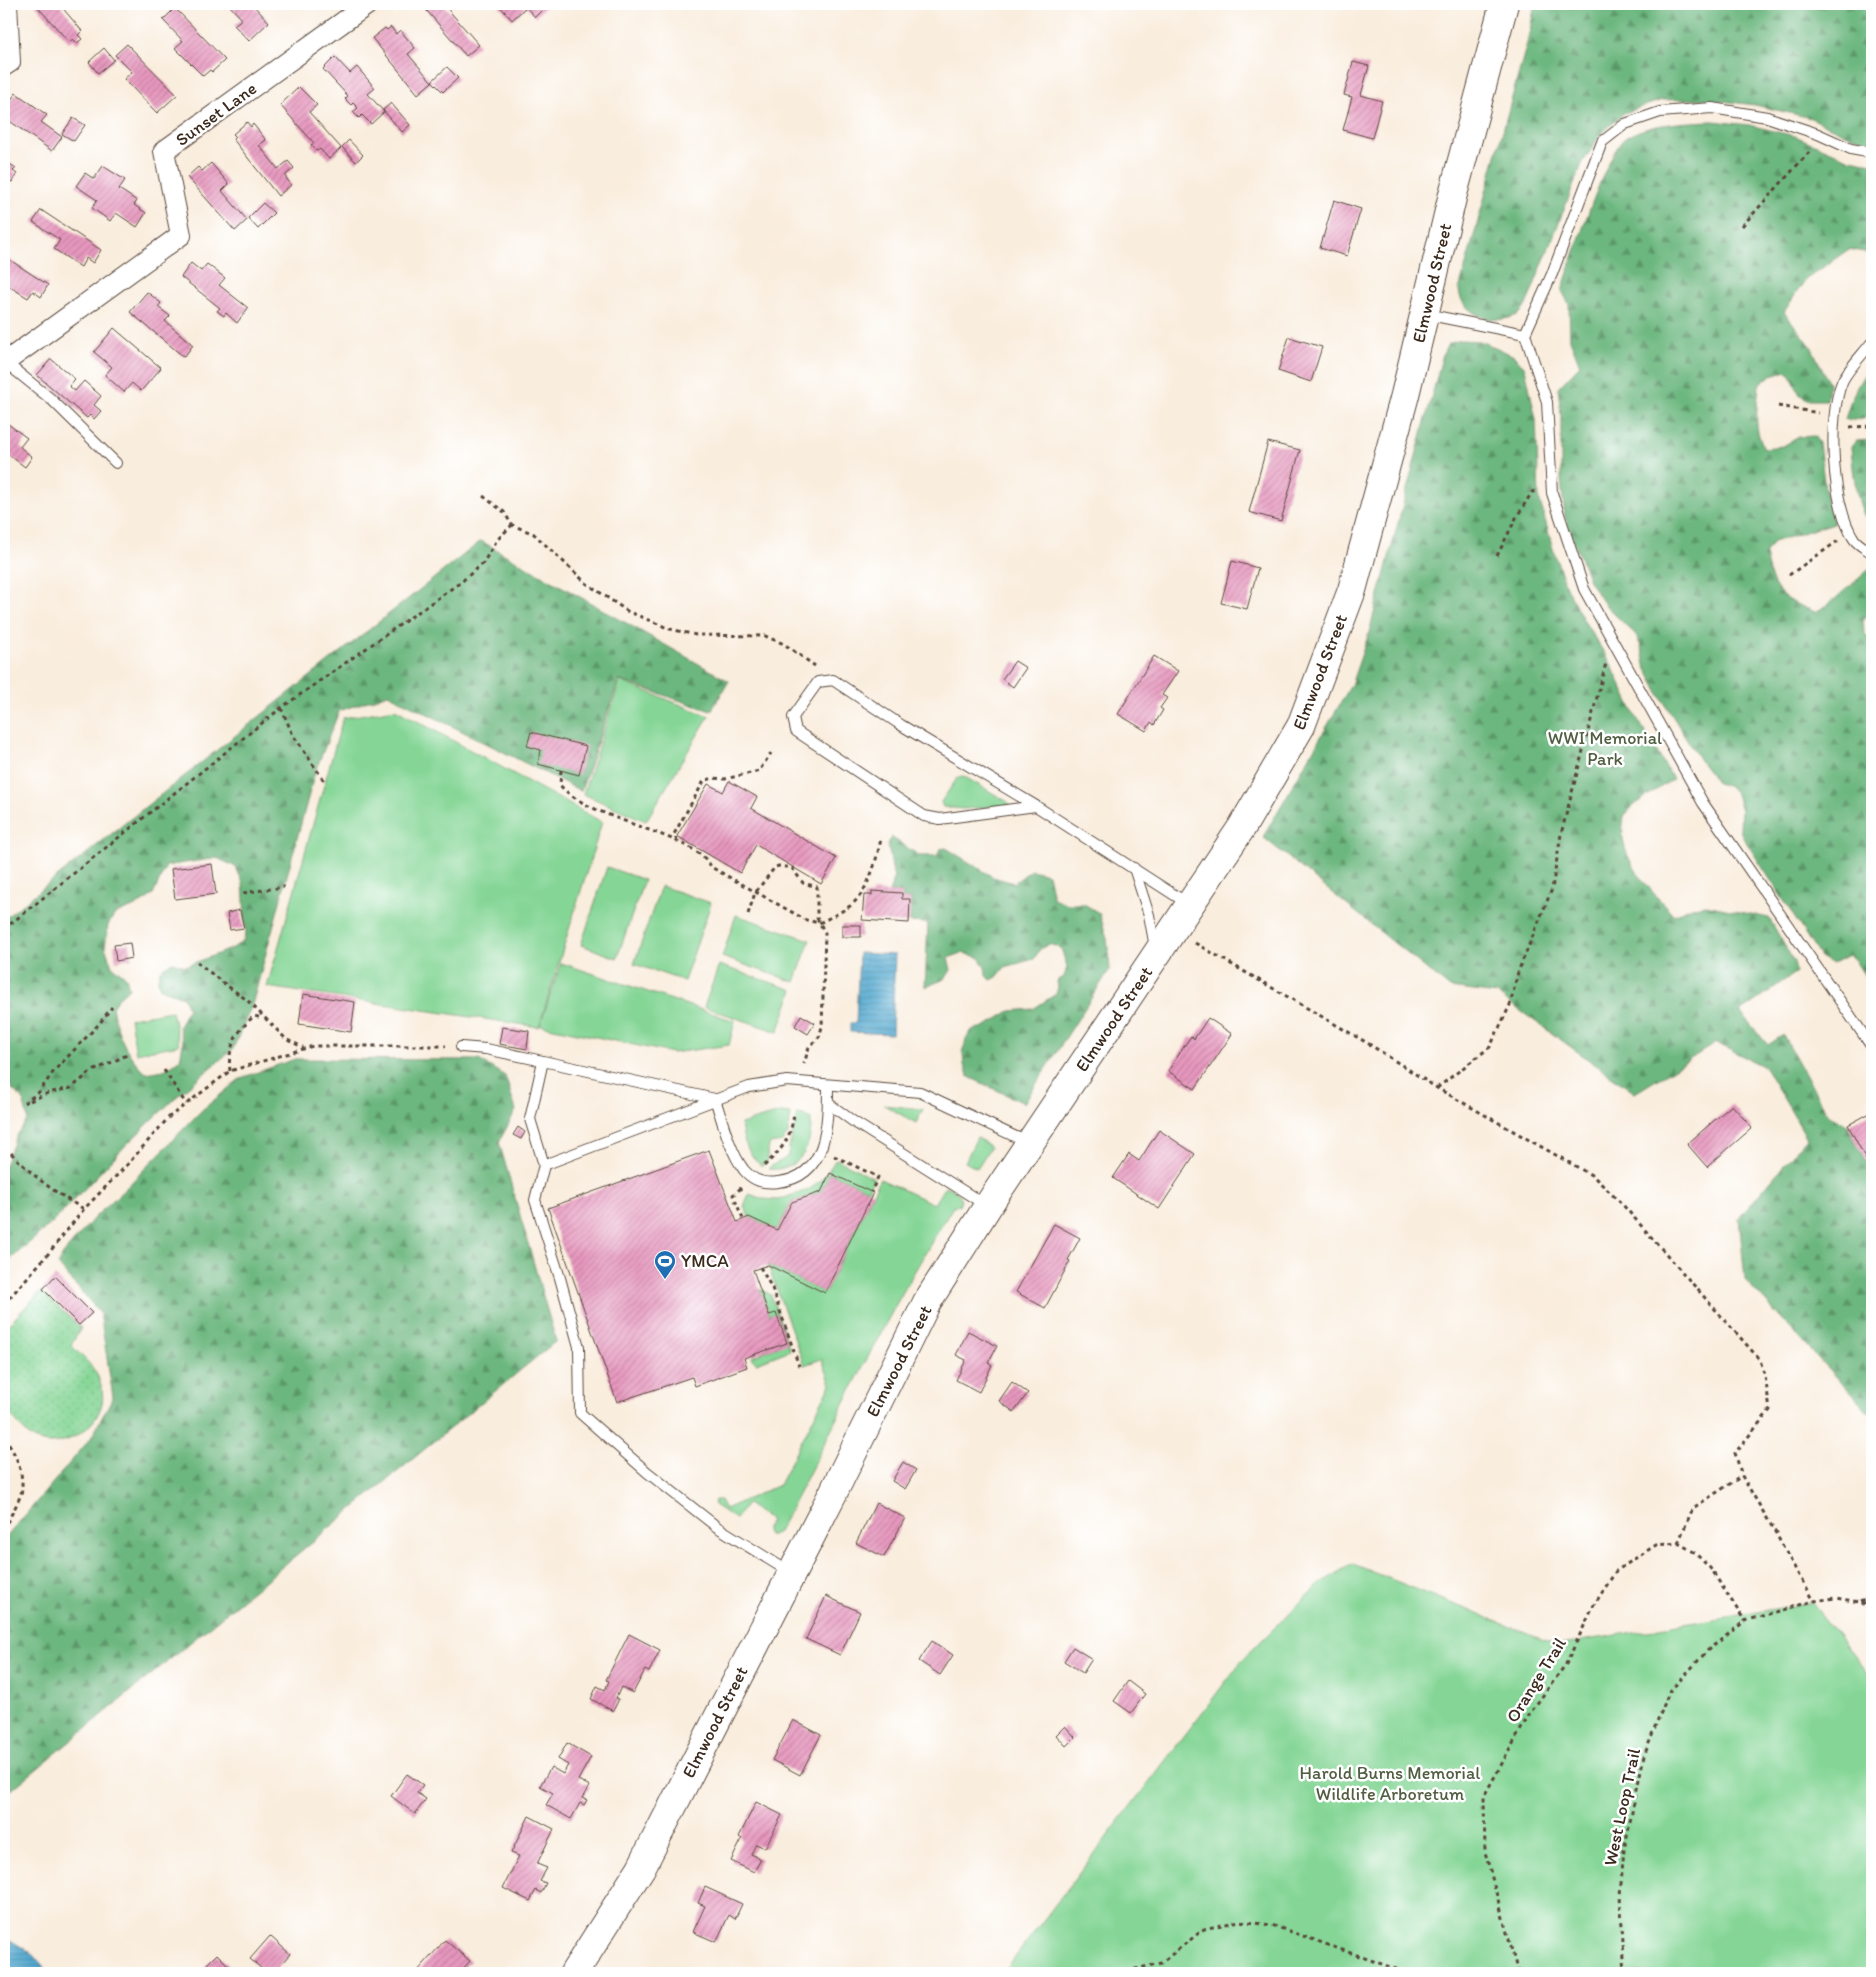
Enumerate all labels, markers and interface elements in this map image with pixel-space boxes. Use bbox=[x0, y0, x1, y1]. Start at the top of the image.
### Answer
street label: Sunset Lane bbox=[171, 77, 261, 151]
street label: Elmwood Street bbox=[1408, 221, 1457, 345]
street label: Elmwood Street bbox=[1288, 611, 1352, 733]
park label: WWI Memorial Park bbox=[1548, 727, 1662, 770]
street label: Elmwood Street bbox=[1071, 962, 1157, 1076]
sports icon: YMCA bbox=[653, 1249, 677, 1280]
place label: YMCA bbox=[681, 1250, 729, 1272]
street label: Elmwood Street bbox=[861, 1301, 937, 1420]
street label: Orange Trail bbox=[1501, 1633, 1571, 1727]
street label: Elmwood Street bbox=[677, 1662, 753, 1781]
street label: West Loop Trail bbox=[1599, 1746, 1645, 1868]
park label: Harold Burns Memorial Wildlife Arboretum bbox=[1300, 1762, 1480, 1805]

